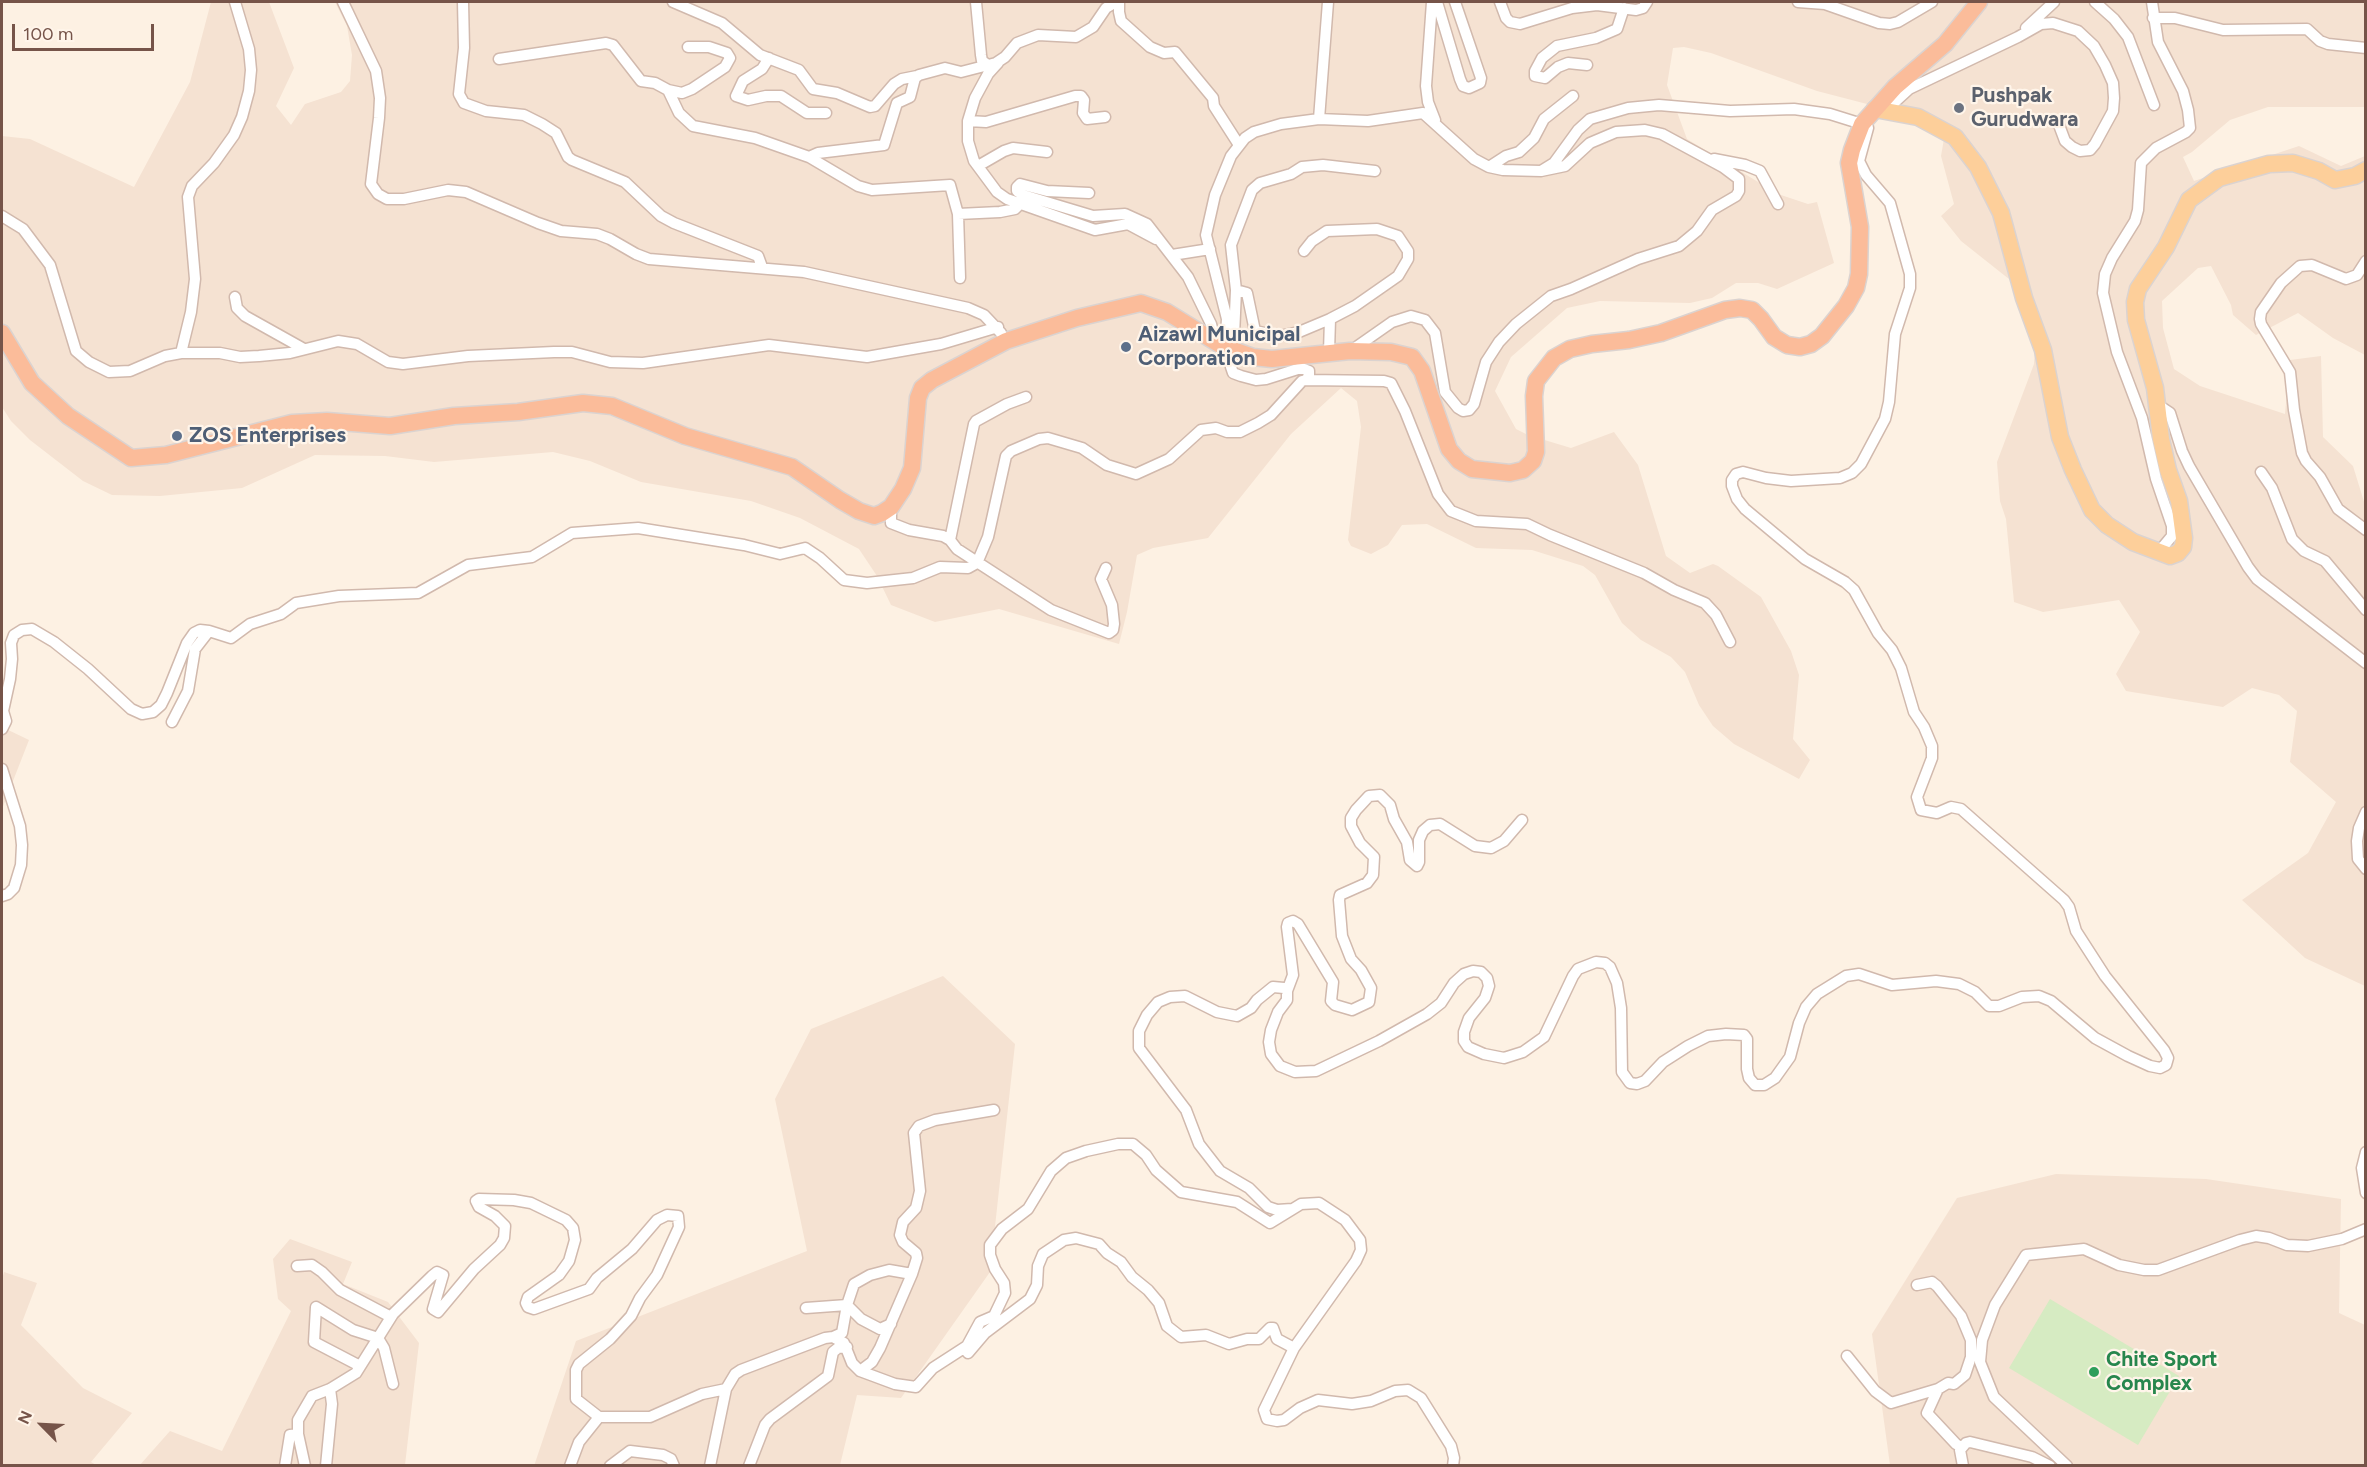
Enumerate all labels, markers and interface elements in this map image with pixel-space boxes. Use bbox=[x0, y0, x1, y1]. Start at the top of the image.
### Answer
scale bar bbox=[15, 12, 158, 50]
text: 100 m bbox=[23, 23, 73, 45]
place label: Pushpak Gurudwara bbox=[1971, 83, 2078, 133]
marker: Pushpak Gurudwara bbox=[1952, 101, 1966, 115]
place label: Aizawl Municipal Corporation bbox=[1138, 322, 1300, 372]
marker: Aizawl Municipal Corporation bbox=[1119, 340, 1133, 354]
place label: ZOS Enterprises bbox=[189, 423, 346, 449]
marker: ZOS Enterprises bbox=[170, 429, 184, 443]
place label: Chite Sport Complex bbox=[2106, 1347, 2218, 1397]
marker: Chite Sport Complex bbox=[2087, 1365, 2101, 1379]
north arrow bbox=[12, 1395, 72, 1455]
text: N bbox=[14, 1408, 36, 1427]

